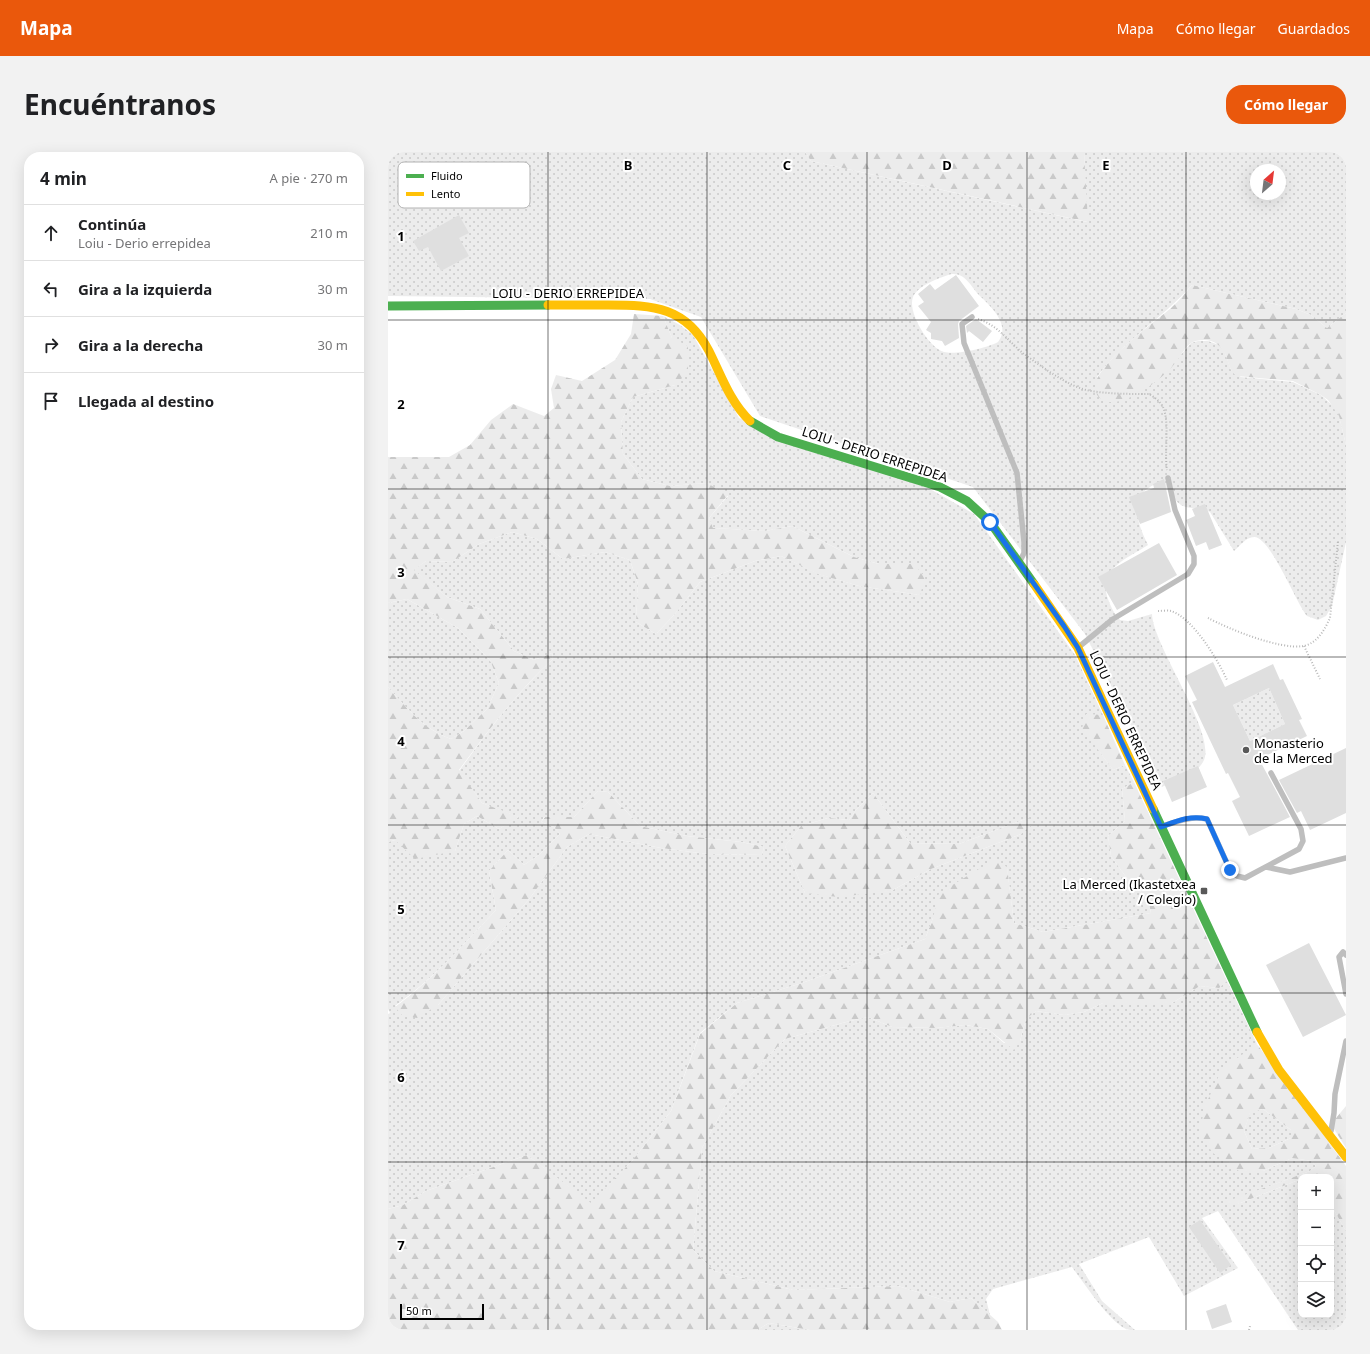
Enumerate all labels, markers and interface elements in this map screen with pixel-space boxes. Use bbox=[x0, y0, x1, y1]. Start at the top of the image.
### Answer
text: Mapa bbox=[20, 15, 73, 41]
text: Mapa bbox=[1117, 19, 1154, 38]
text: Cómo llegar bbox=[1176, 19, 1256, 38]
text: Guardados bbox=[1278, 19, 1350, 38]
text: Encuéntranos bbox=[24, 85, 216, 123]
button: Cómo llegar bbox=[1226, 85, 1346, 124]
text: B bbox=[624, 156, 632, 174]
text: C bbox=[783, 156, 791, 174]
text: D bbox=[942, 156, 952, 174]
text: E bbox=[1102, 156, 1110, 174]
legend bbox=[398, 162, 530, 208]
north arrow bbox=[1250, 164, 1286, 200]
text: 4 min bbox=[40, 167, 87, 190]
text: Fluido bbox=[431, 168, 463, 183]
text: A pie · 270 m bbox=[270, 169, 348, 187]
text: Lento bbox=[431, 186, 461, 201]
text: Continúa bbox=[78, 214, 146, 234]
icon: ahead bbox=[40, 222, 62, 244]
text: 210 m bbox=[310, 224, 348, 242]
text: 1 bbox=[397, 227, 405, 245]
text: Loiu - Derio errepidea bbox=[78, 234, 211, 252]
icon: left bbox=[40, 278, 62, 300]
text: Gira a la izquierda bbox=[78, 279, 212, 299]
text: 30 m bbox=[318, 280, 348, 298]
street label: LOIU - DERIO ERREPIDEA bbox=[492, 284, 645, 302]
icon: right bbox=[40, 334, 62, 356]
text: Gira a la derecha bbox=[78, 335, 203, 355]
text: 30 m bbox=[318, 336, 348, 354]
icon: arrive bbox=[40, 390, 62, 412]
text: Llegada al destino bbox=[78, 391, 214, 411]
text: 2 bbox=[397, 395, 405, 413]
street label: LOIU - DERIO ERREPIDEA bbox=[800, 422, 951, 486]
route start bbox=[981, 513, 999, 531]
text: 3 bbox=[397, 563, 405, 581]
street label: LOIU - DERIO ERREPIDEA bbox=[1086, 647, 1167, 793]
text: 4 bbox=[397, 732, 405, 750]
place label: Monasterio de la Merced bbox=[1254, 734, 1333, 767]
marker: Monasterio de la Merced bbox=[1241, 745, 1251, 755]
route end bbox=[1221, 861, 1239, 879]
place label: La Merced (Ikastetxea / Colegio) bbox=[1063, 875, 1196, 908]
marker: La Merced (Ikastetxea / Colegio) bbox=[1199, 886, 1209, 896]
text: 5 bbox=[397, 900, 405, 918]
text: 6 bbox=[397, 1068, 405, 1086]
map controls bbox=[1298, 1174, 1334, 1318]
button: + bbox=[1298, 1174, 1334, 1210]
button: − bbox=[1298, 1210, 1334, 1246]
text: 7 bbox=[397, 1236, 405, 1254]
button: locate bbox=[1298, 1246, 1334, 1282]
button: layers bbox=[1298, 1282, 1334, 1318]
scale bar bbox=[400, 1302, 484, 1321]
text: 50 m bbox=[406, 1303, 432, 1318]

